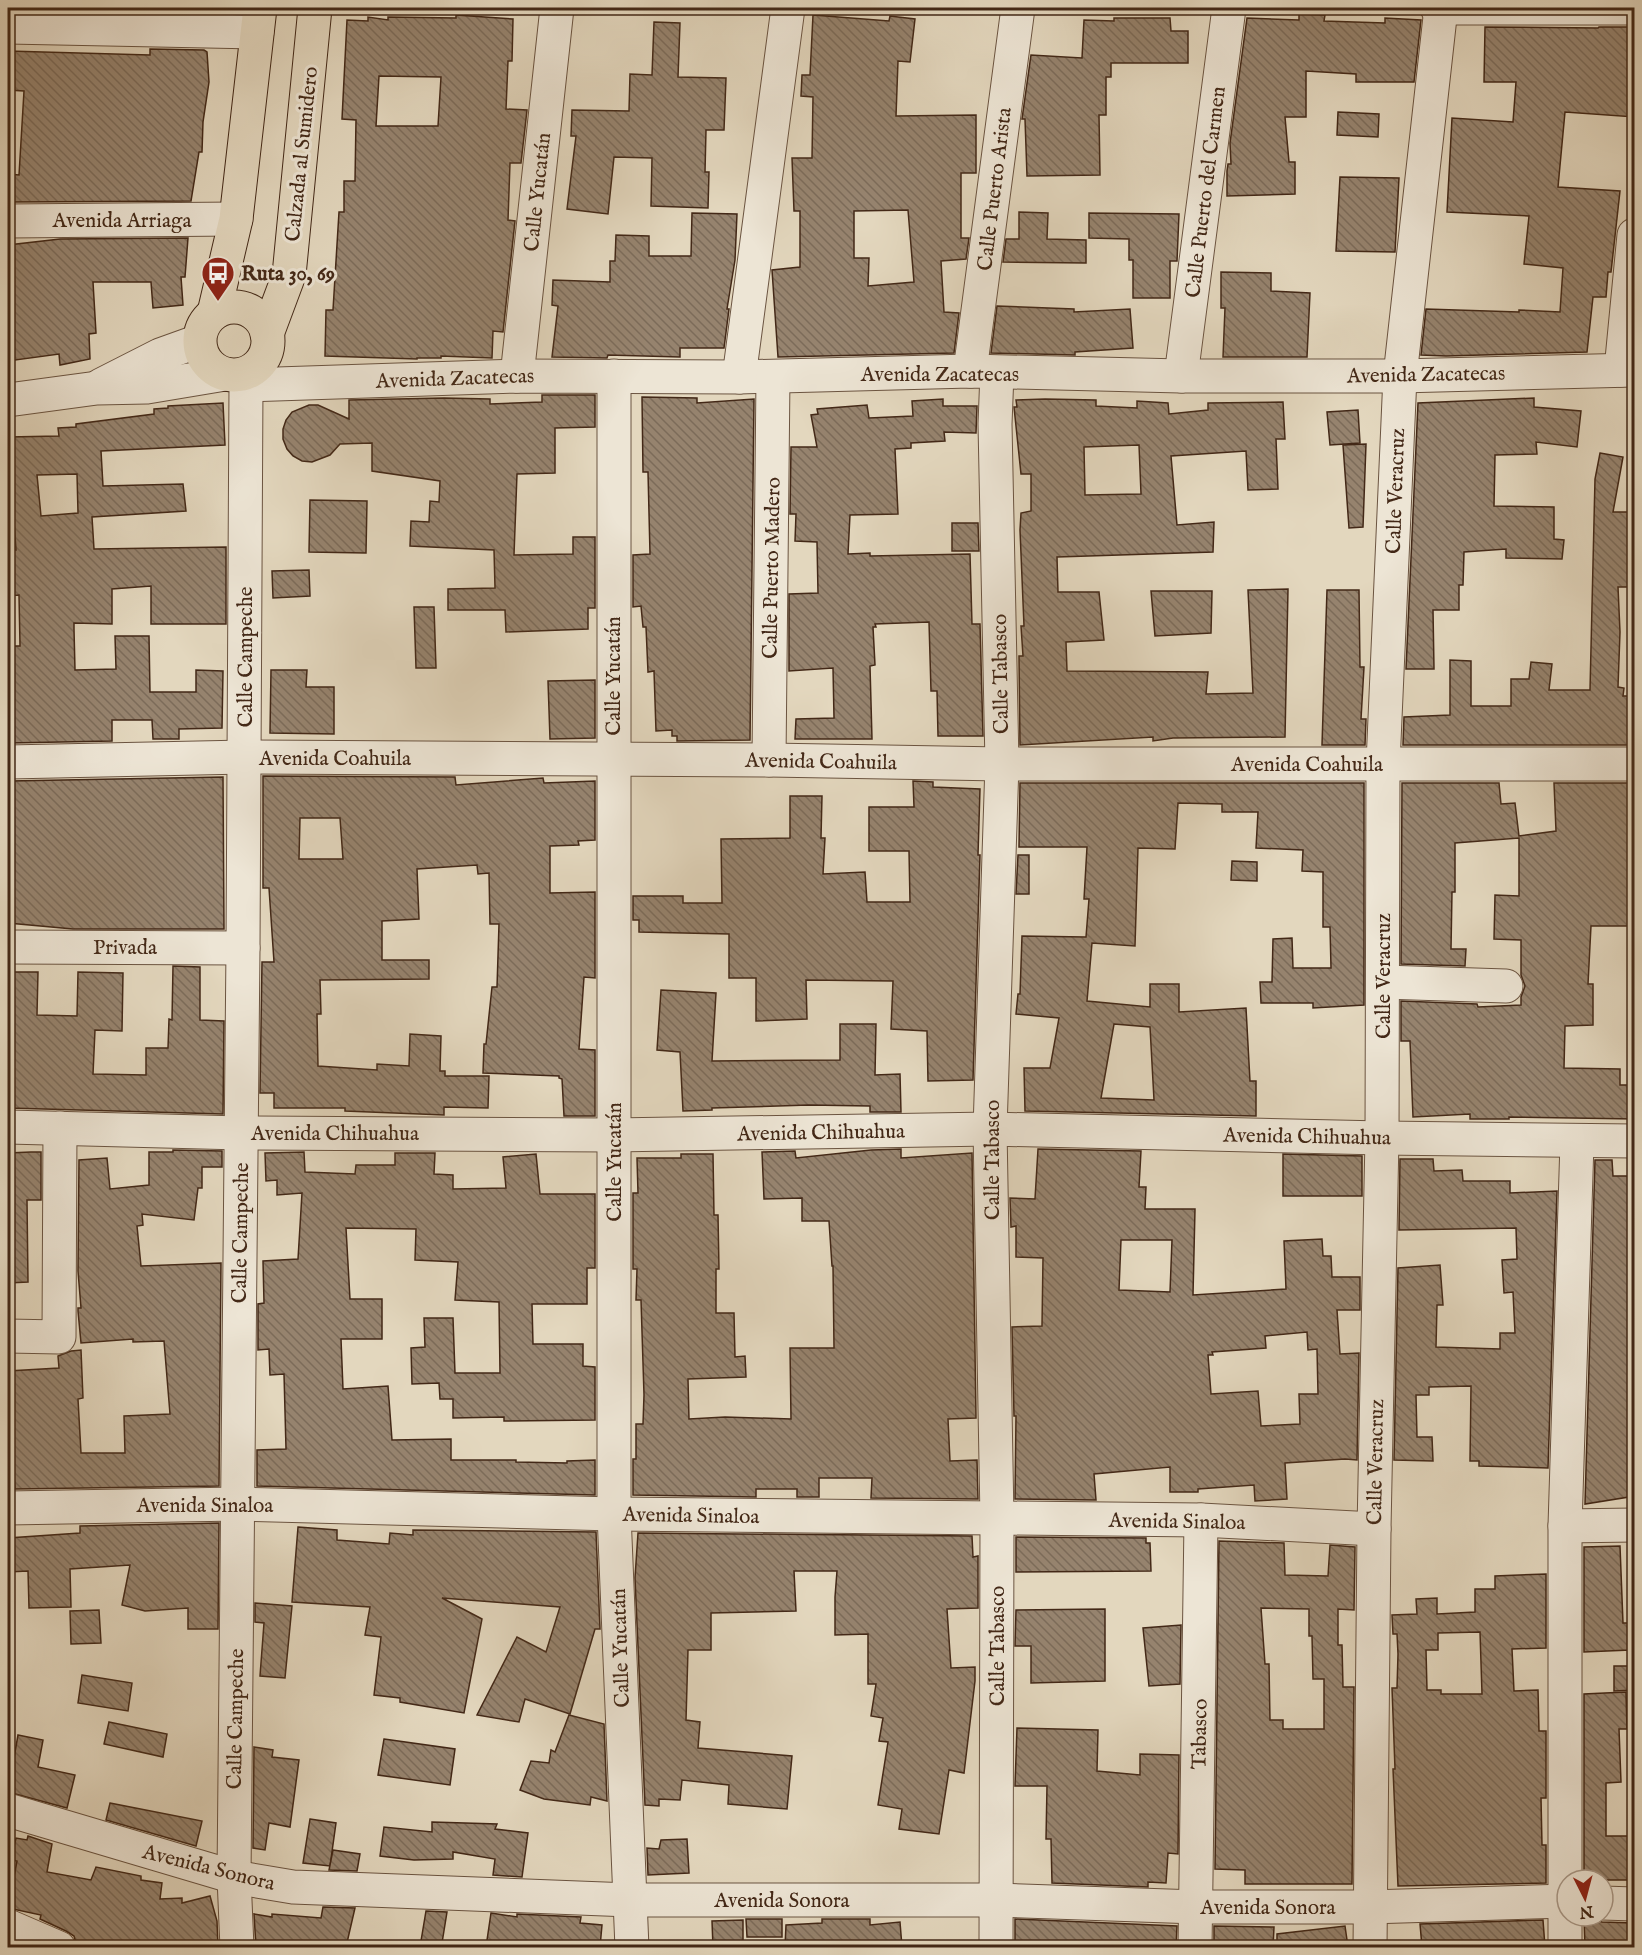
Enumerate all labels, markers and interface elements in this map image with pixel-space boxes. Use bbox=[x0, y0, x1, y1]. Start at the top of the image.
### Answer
street label: Calzada al Sumidero bbox=[280, 65, 325, 243]
street label: Calle Puerto del Carmen bbox=[1180, 85, 1233, 300]
street label: Calle Puerto Arista bbox=[972, 105, 1019, 272]
street label: Calle Yucatán bbox=[519, 131, 558, 253]
street label: Avenida Arriaga bbox=[52, 208, 192, 235]
bus stop icon: Ruta 30, 69 bbox=[200, 255, 236, 302]
place label: Ruta 30, 69 bbox=[241, 261, 335, 288]
street label: Avenida Zacatecas bbox=[1346, 361, 1505, 390]
street label: Avenida Zacatecas bbox=[860, 362, 1019, 389]
street label: Avenida Zacatecas bbox=[374, 363, 535, 396]
street label: Calle Veracruz bbox=[1381, 427, 1412, 555]
street label: Calle Puerto Madero bbox=[757, 477, 788, 659]
street label: Calle Campeche bbox=[233, 586, 260, 727]
street label: Calle Tabasco bbox=[987, 613, 1016, 734]
street label: Calle Yucatán bbox=[601, 616, 628, 736]
street label: Avenida Coahuila bbox=[258, 746, 412, 773]
street label: Avenida Coahuila bbox=[744, 748, 898, 777]
street label: Avenida Coahuila bbox=[1230, 752, 1384, 779]
street label: Calle Veracruz bbox=[1371, 913, 1398, 1039]
street label: Privada bbox=[93, 935, 158, 962]
street label: Calle Tabasco bbox=[980, 1100, 1007, 1220]
street label: Calle Yucatán bbox=[602, 1102, 629, 1222]
street label: Avenida Chihuahua bbox=[736, 1119, 906, 1148]
street label: Avenida Chihuahua bbox=[250, 1121, 420, 1148]
street label: Avenida Chihuahua bbox=[1222, 1123, 1392, 1152]
street label: Calle Campeche bbox=[227, 1162, 256, 1304]
street label: Calle Veracruz bbox=[1362, 1398, 1391, 1525]
street label: Avenida Sinaloa bbox=[136, 1493, 274, 1520]
street label: Avenida Sinaloa bbox=[621, 1502, 761, 1531]
street label: Avenida Sinaloa bbox=[1107, 1508, 1247, 1537]
street label: Calle Tabasco bbox=[985, 1586, 1012, 1706]
street label: Calle Yucatán bbox=[606, 1588, 637, 1708]
street label: Calle Campeche bbox=[222, 1648, 251, 1790]
street label: Tabasco bbox=[1186, 1698, 1215, 1770]
street label: Avenida Sonora bbox=[139, 1839, 278, 1898]
north arrow bbox=[1555, 1868, 1615, 1928]
street label: Avenida Sonora bbox=[713, 1888, 851, 1915]
street label: Avenida Sonora bbox=[1199, 1895, 1337, 1922]
text: N bbox=[1578, 1900, 1595, 1922]

